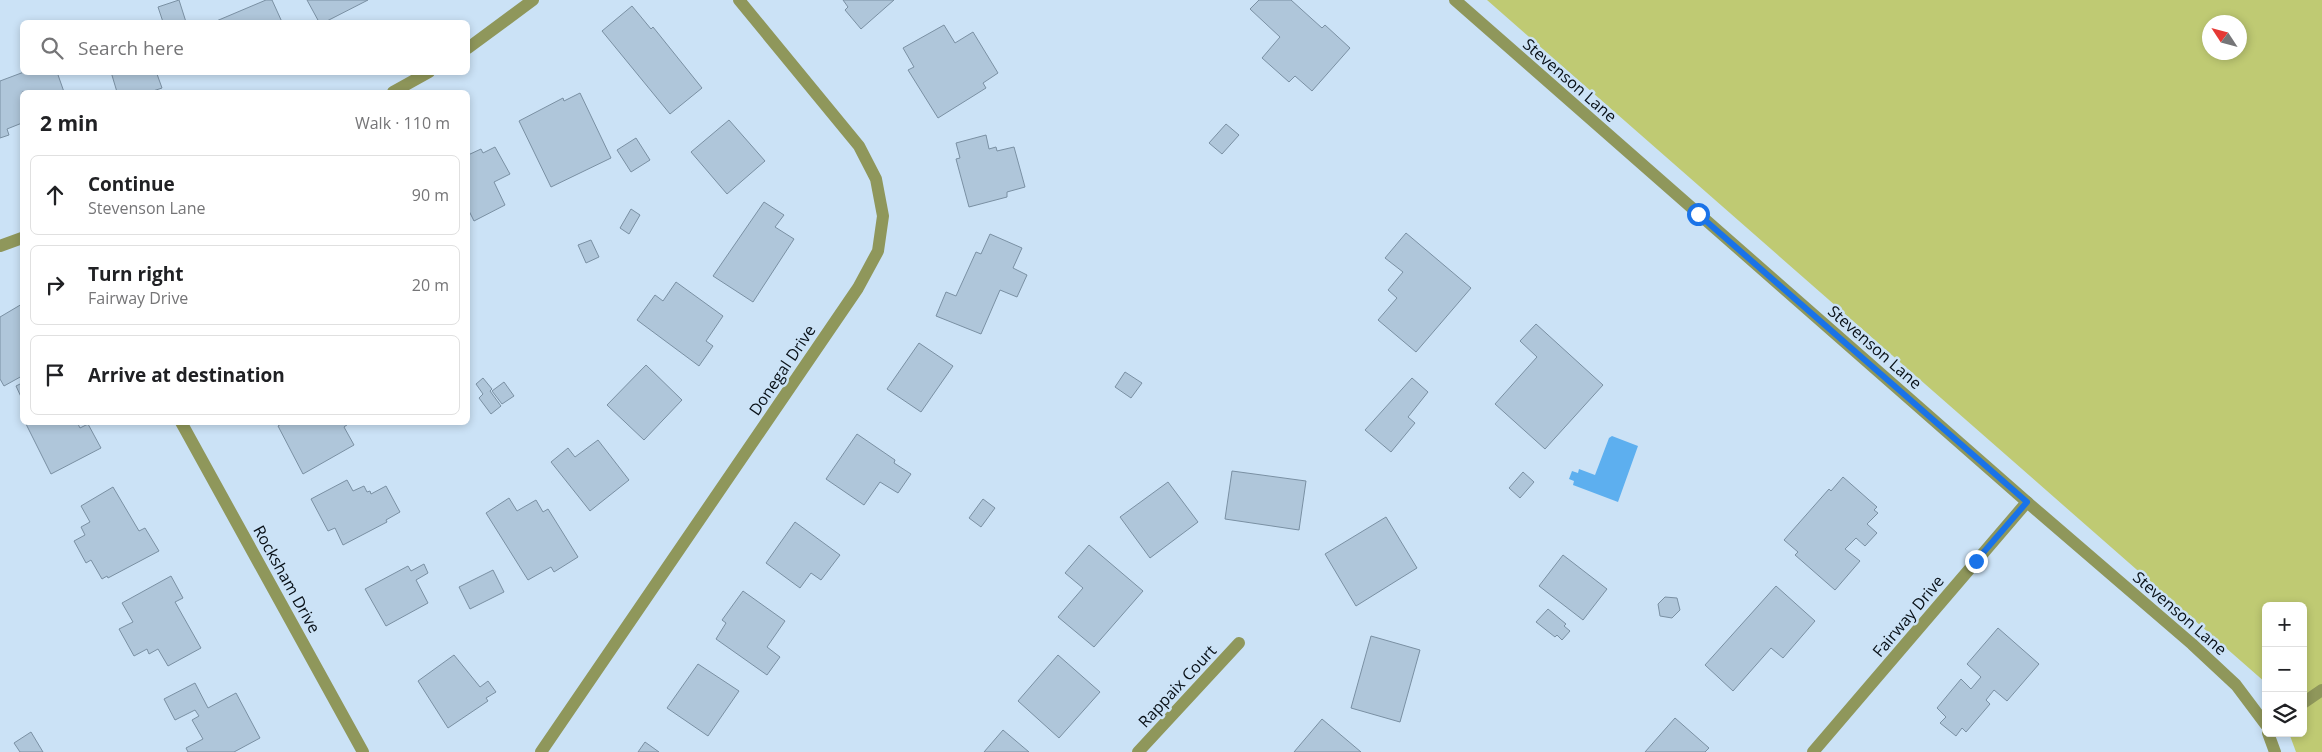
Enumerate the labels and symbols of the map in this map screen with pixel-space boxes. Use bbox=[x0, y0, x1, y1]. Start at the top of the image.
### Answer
north arrow bbox=[2202, 15, 2247, 60]
street label: Stevenson Lane bbox=[1518, 33, 1622, 127]
route start bbox=[1687, 203, 1710, 226]
street label: Stevenson Lane bbox=[1823, 300, 1927, 394]
street label: Donegal Drive bbox=[744, 320, 820, 420]
street label: Rocksham Drive bbox=[248, 521, 326, 637]
route end bbox=[1965, 550, 1988, 573]
street label: Stevenson Lane bbox=[2128, 566, 2232, 660]
street label: Fairway Drive bbox=[1867, 570, 1949, 662]
street label: Rappaix Court bbox=[1133, 640, 1221, 732]

